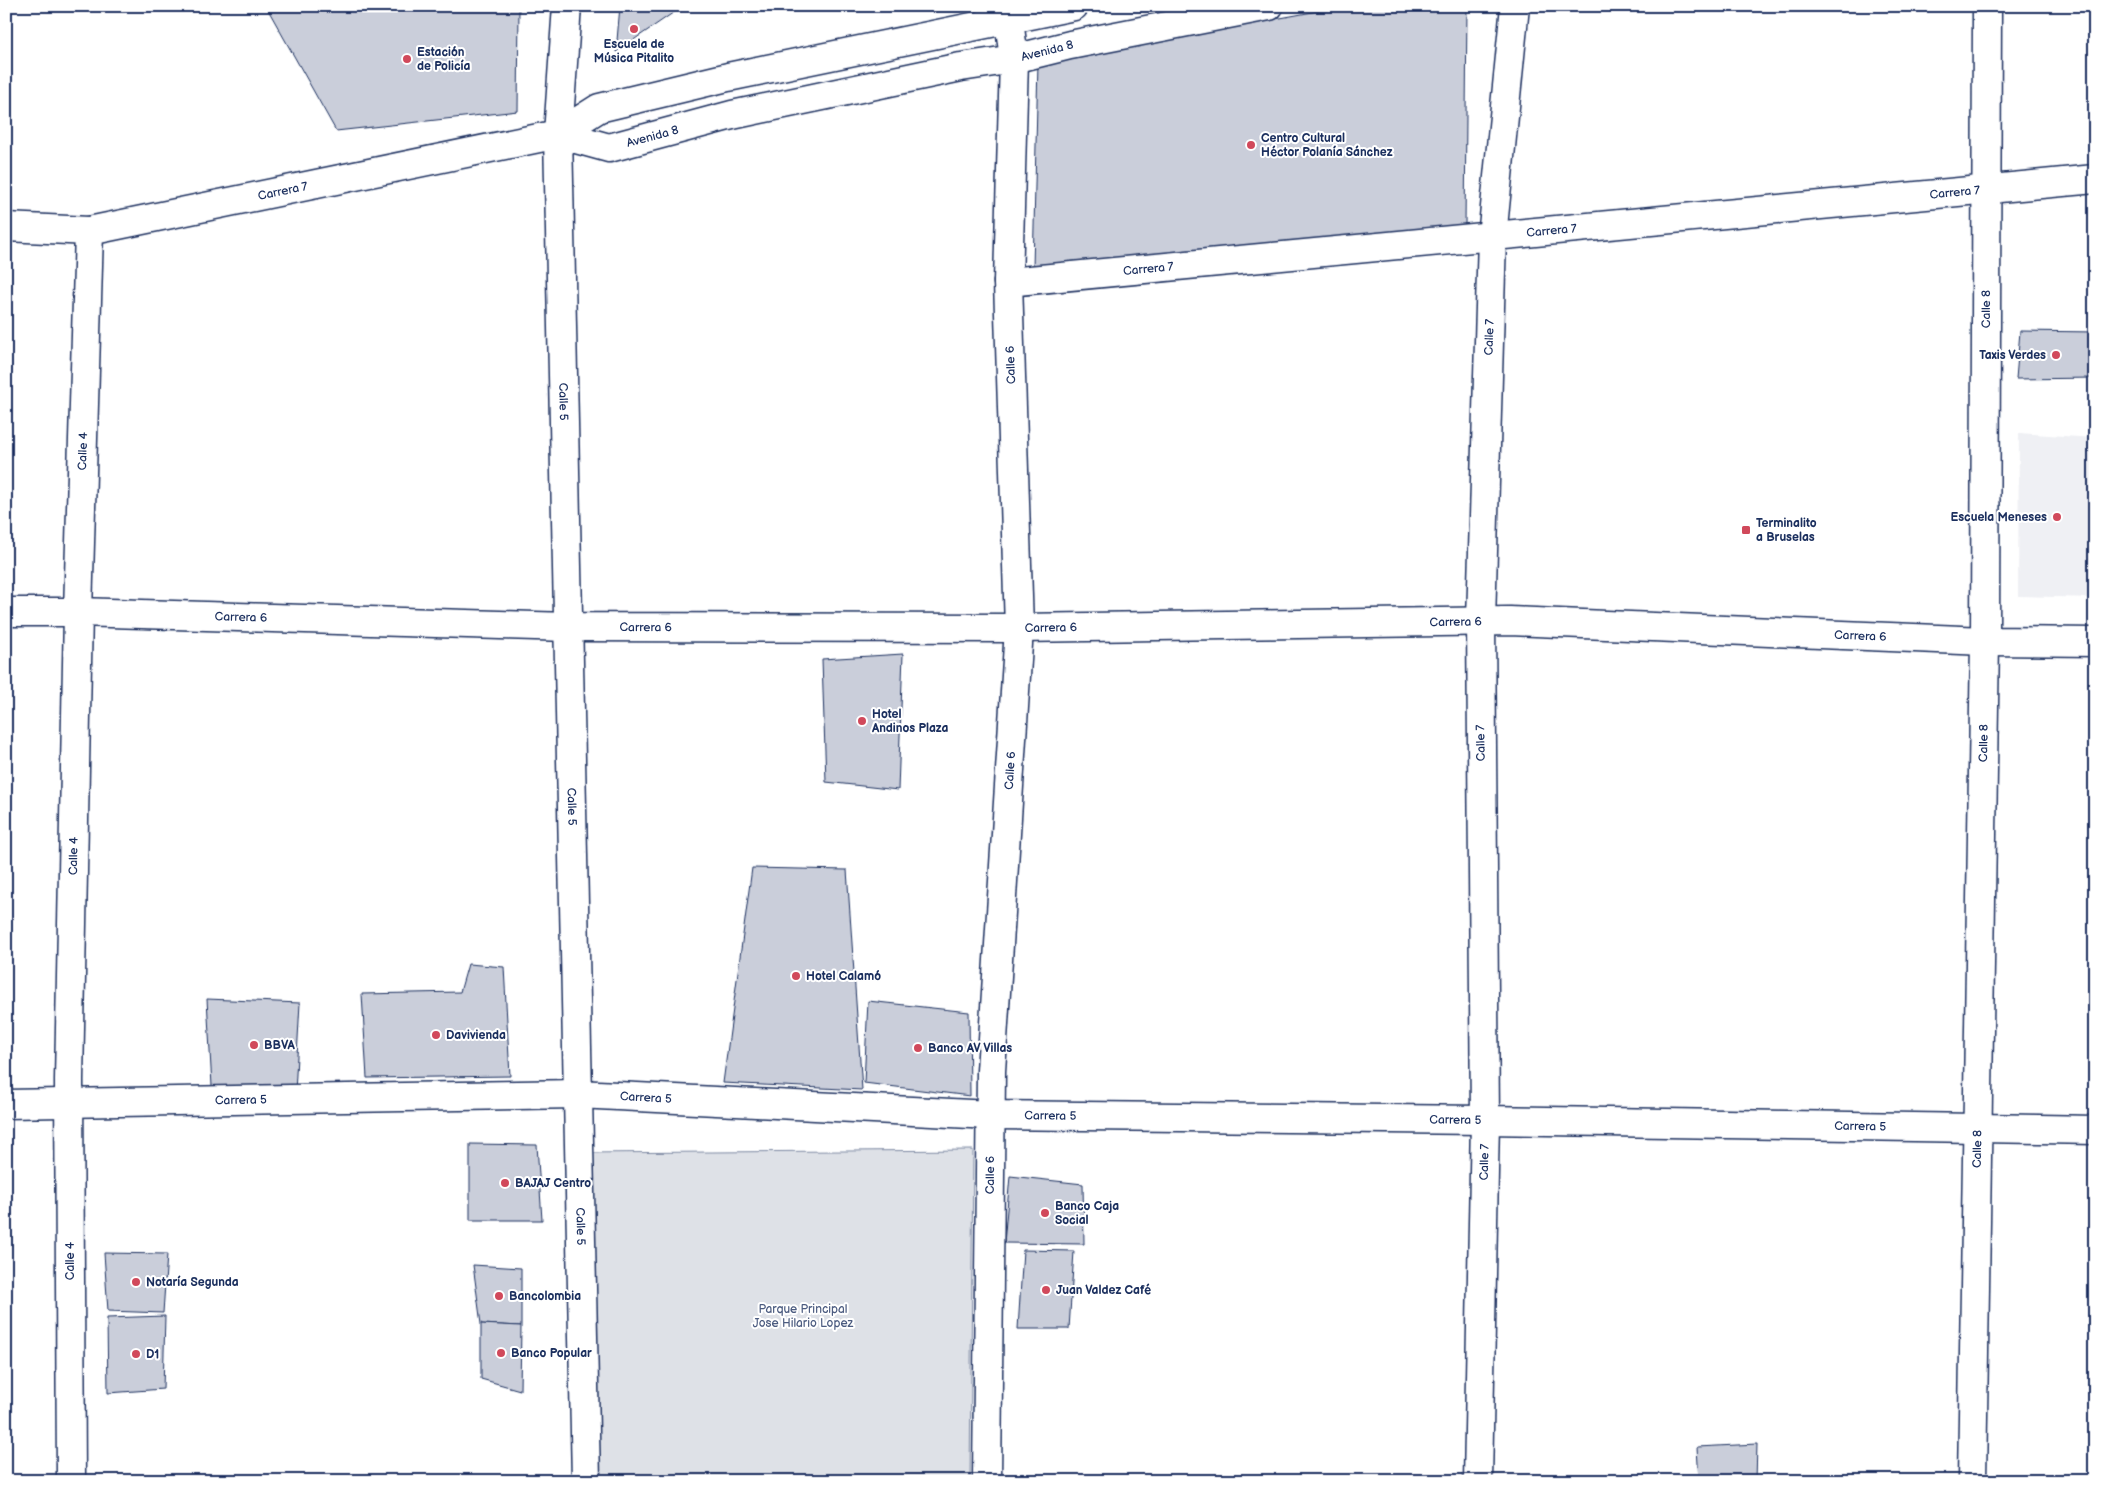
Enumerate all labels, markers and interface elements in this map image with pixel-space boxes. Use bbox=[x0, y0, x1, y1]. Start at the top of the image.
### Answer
marker: Escuela de Música Pitalito bbox=[628, 23, 640, 35]
place label: Escuela de Música Pitalito bbox=[594, 37, 674, 66]
street label: Avenida 8 bbox=[1019, 37, 1075, 64]
place label: Estación de Policía bbox=[417, 45, 470, 74]
marker: Estación de Policía bbox=[401, 53, 413, 65]
street label: Avenida 8 bbox=[625, 122, 680, 150]
place label: Centro Cultural Héctor Polanía Sánchez bbox=[1261, 131, 1393, 160]
marker: Centro Cultural Héctor Polanía Sánchez bbox=[1245, 139, 1257, 151]
street label: Carrera 7 bbox=[256, 178, 309, 203]
street label: Carrera 7 bbox=[1929, 182, 1981, 202]
street label: Carrera 7 bbox=[1526, 221, 1578, 240]
street label: Carrera 7 bbox=[1122, 259, 1174, 279]
street label: Calle 8 bbox=[1978, 290, 1994, 328]
street label: Calle 7 bbox=[1481, 319, 1497, 356]
street label: Calle 6 bbox=[1003, 346, 1019, 384]
place label: Taxis Verdes bbox=[1979, 348, 2046, 363]
marker: Taxis Verdes bbox=[2050, 349, 2062, 361]
street label: Calle 5 bbox=[556, 383, 571, 421]
street label: Calle 4 bbox=[75, 431, 91, 471]
place label: Escuela Meneses bbox=[1950, 510, 2047, 525]
marker: Escuela Meneses bbox=[2051, 511, 2063, 523]
place label: Terminalito a Bruselas bbox=[1756, 516, 1817, 545]
marker: Terminalito a Bruselas bbox=[1740, 524, 1752, 536]
street label: Carrera 6 bbox=[215, 609, 267, 625]
street label: Carrera 6 bbox=[1429, 614, 1482, 630]
street label: Carrera 6 bbox=[620, 620, 672, 635]
street label: Carrera 6 bbox=[1024, 620, 1077, 635]
street label: Carrera 6 bbox=[1834, 627, 1887, 644]
place label: Hotel Andinos Plaza bbox=[871, 707, 948, 736]
marker: Hotel Andinos Plaza bbox=[856, 715, 868, 727]
street label: Calle 8 bbox=[1976, 724, 1991, 762]
street label: Calle 7 bbox=[1473, 725, 1489, 761]
street label: Calle 6 bbox=[1001, 751, 1019, 790]
street label: Calle 5 bbox=[564, 787, 580, 826]
street label: Calle 4 bbox=[65, 836, 81, 875]
place label: Hotel Calamó bbox=[806, 969, 881, 984]
marker: Hotel Calamó bbox=[790, 970, 802, 982]
place label: Davivienda bbox=[446, 1028, 506, 1043]
marker: Davivienda bbox=[430, 1029, 442, 1041]
place label: BBVA bbox=[264, 1038, 295, 1053]
marker: BBVA bbox=[248, 1039, 260, 1051]
place label: Banco AV Villas bbox=[928, 1041, 1012, 1056]
marker: Banco AV Villas bbox=[912, 1042, 924, 1054]
street label: Carrera 5 bbox=[620, 1089, 672, 1106]
street label: Carrera 5 bbox=[215, 1092, 267, 1108]
street label: Carrera 5 bbox=[1024, 1108, 1077, 1123]
street label: Carrera 5 bbox=[1429, 1112, 1482, 1127]
street label: Carrera 5 bbox=[1834, 1118, 1886, 1134]
street label: Calle 8 bbox=[1969, 1130, 1985, 1168]
street label: Calle 7 bbox=[1476, 1144, 1492, 1180]
street label: Calle 6 bbox=[982, 1156, 998, 1194]
place label: BAJAJ Centro bbox=[515, 1176, 591, 1191]
marker: BAJAJ Centro bbox=[499, 1177, 511, 1189]
place label: Banco Caja Social bbox=[1055, 1199, 1119, 1228]
street label: Calle 5 bbox=[573, 1207, 589, 1246]
marker: Banco Caja Social bbox=[1039, 1207, 1051, 1219]
street label: Calle 4 bbox=[63, 1241, 78, 1280]
place label: Notaría Segunda bbox=[146, 1275, 239, 1290]
marker: Notaría Segunda bbox=[130, 1276, 142, 1288]
place label: Juan Valdez Café bbox=[1056, 1283, 1151, 1298]
marker: Juan Valdez Café bbox=[1040, 1284, 1052, 1296]
place label: Bancolombia bbox=[509, 1289, 581, 1304]
marker: Bancolombia bbox=[493, 1290, 505, 1302]
park label: Parque Principal Jose Hilario Lopez bbox=[753, 1302, 853, 1331]
place label: Banco Popular bbox=[511, 1346, 592, 1361]
place label: D1 bbox=[146, 1347, 159, 1362]
marker: Banco Popular bbox=[495, 1347, 507, 1359]
marker: D1 bbox=[130, 1348, 142, 1360]

